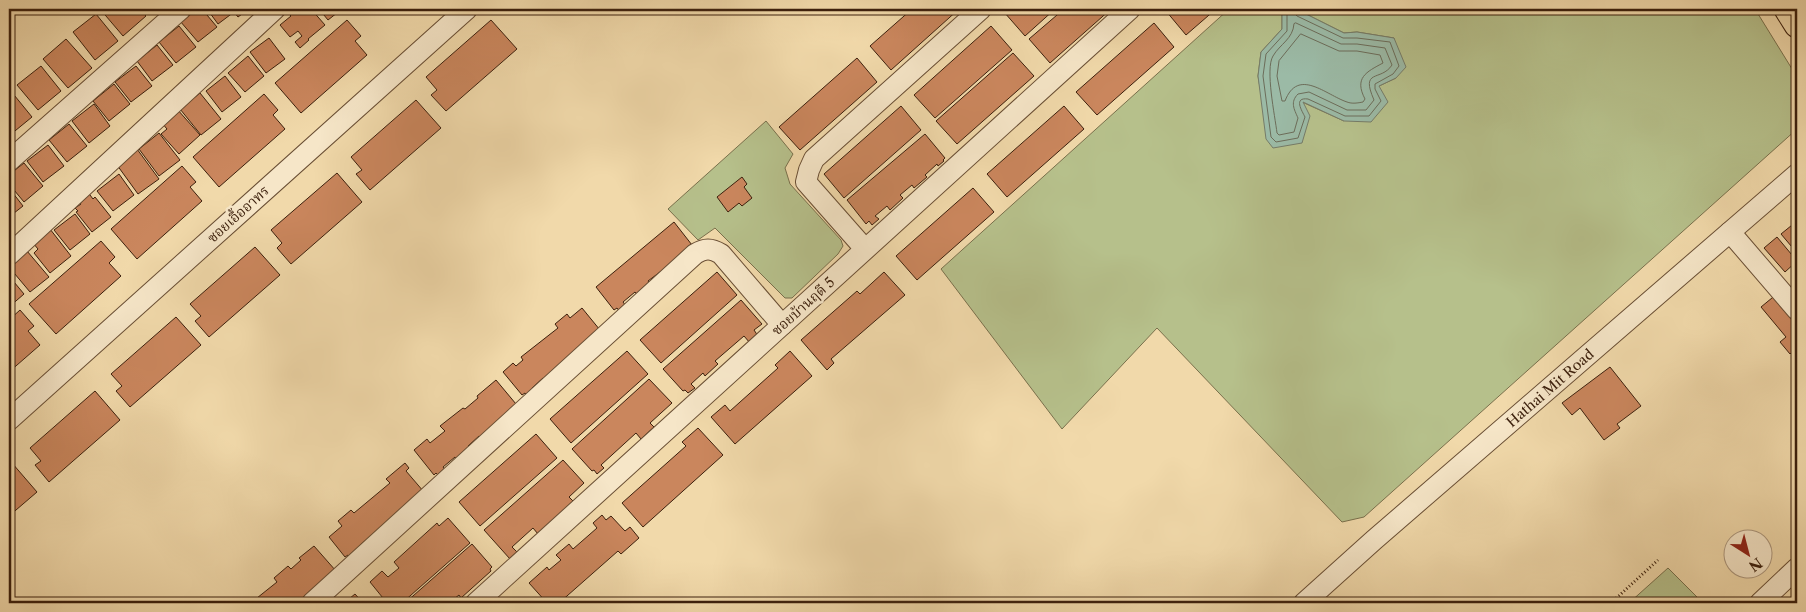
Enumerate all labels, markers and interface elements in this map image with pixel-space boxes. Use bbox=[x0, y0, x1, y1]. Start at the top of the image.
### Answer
street label: ซอยเอื้ออาทร bbox=[203, 181, 273, 247]
street label: ซอยบ้านฤดี 5 bbox=[768, 273, 838, 339]
street label: Hathai Mit Road bbox=[1503, 345, 1598, 431]
north arrow bbox=[1724, 530, 1774, 580]
text: N bbox=[1745, 554, 1766, 575]

